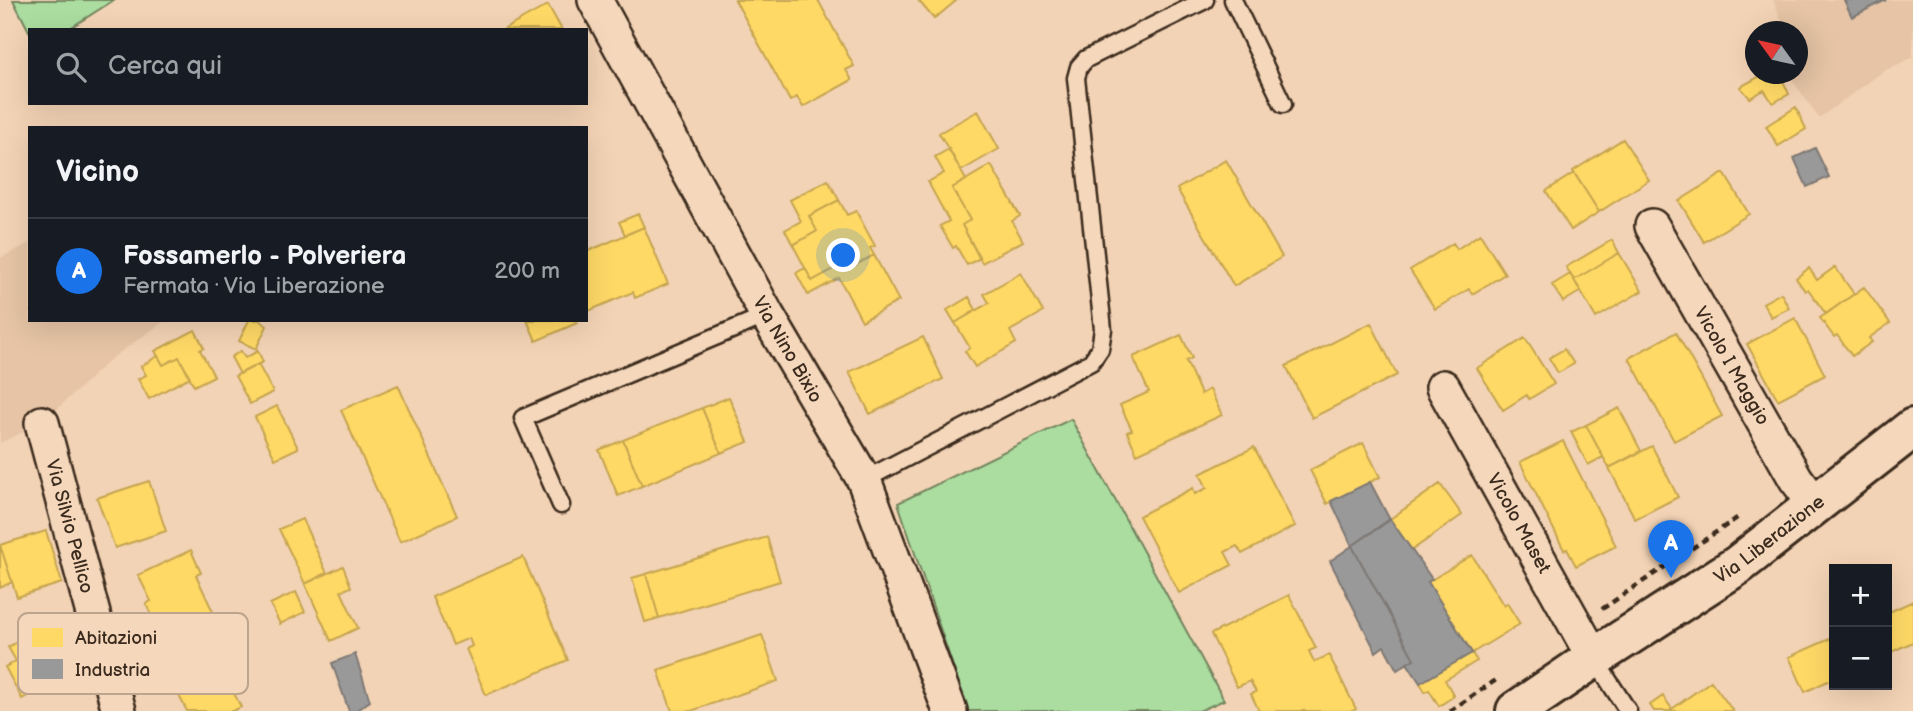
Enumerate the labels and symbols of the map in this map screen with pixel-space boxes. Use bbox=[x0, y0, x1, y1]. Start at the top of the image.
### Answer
north arrow bbox=[1745, 21, 1808, 84]
your location bbox=[826, 238, 860, 272]
street label: Via Nino Bixio bbox=[748, 292, 827, 407]
street label: Vicolo I Maggio bbox=[1689, 303, 1774, 429]
street label: Via Silvio Pellico bbox=[41, 457, 99, 596]
street label: Vicolo Maset bbox=[1482, 469, 1556, 577]
street label: Via Liberazione bbox=[1710, 490, 1829, 589]
pin: A bbox=[1648, 520, 1694, 578]
legend bbox=[18, 613, 248, 694]
text: Abitazioni bbox=[75, 627, 157, 650]
text: Industria bbox=[75, 659, 150, 682]

